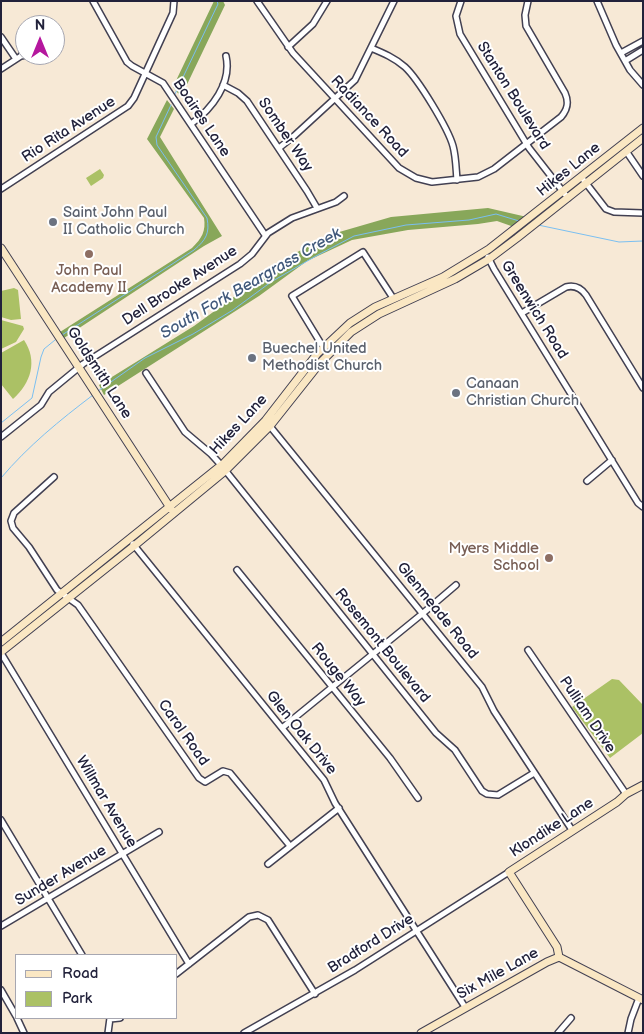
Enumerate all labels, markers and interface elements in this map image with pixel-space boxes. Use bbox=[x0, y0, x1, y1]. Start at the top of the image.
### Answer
north arrow bbox=[15, 15, 65, 65]
text: N bbox=[35, 17, 45, 34]
street label: Stanton Boulevard bbox=[473, 39, 553, 153]
street label: Radiance Road bbox=[326, 72, 412, 162]
street label: Boaires Lane bbox=[168, 76, 234, 160]
street label: Rio Rita Avenue bbox=[19, 93, 119, 167]
street label: Somber Way bbox=[254, 95, 316, 175]
street label: Hikes Lane bbox=[534, 139, 604, 201]
place label: Saint John Paul II Catholic Church bbox=[63, 204, 184, 239]
marker: Saint John Paul II Catholic Church bbox=[47, 216, 59, 228]
water label: South Fork Beargrass Creek bbox=[157, 224, 345, 344]
street label: Dell Brooke Avenue bbox=[119, 242, 241, 330]
marker: John Paul Academy II bbox=[83, 248, 95, 260]
street label: Greenwich Road bbox=[497, 257, 571, 363]
place label: John Paul Academy II bbox=[51, 262, 127, 297]
street label: Goldsmith Lane bbox=[63, 324, 135, 422]
place label: Buechel United Methodist Church bbox=[262, 340, 382, 375]
marker: Buechel United Methodist Church bbox=[246, 352, 258, 364]
place label: Canaan Christian Church bbox=[466, 375, 579, 410]
marker: Canaan Christian Church bbox=[450, 387, 462, 399]
street label: Hikes Lane bbox=[207, 391, 271, 459]
place label: Myers Middle School bbox=[449, 540, 539, 575]
marker: Myers Middle School bbox=[543, 552, 555, 564]
street label: Glenmeade Road bbox=[392, 559, 482, 663]
street label: Rosemont Boulevard bbox=[330, 585, 434, 707]
street label: Rouge Way bbox=[307, 639, 369, 711]
street label: Pulliam Drive bbox=[555, 673, 619, 757]
street label: Glen Oak Drive bbox=[262, 688, 340, 778]
street label: Carol Road bbox=[154, 697, 212, 769]
street label: Willmar Avenue bbox=[72, 753, 140, 851]
street label: Klondike Lane bbox=[507, 794, 597, 862]
street label: Sunder Avenue bbox=[12, 842, 110, 910]
street label: Bradford Drive bbox=[325, 910, 417, 978]
street label: Six Mile Lane bbox=[454, 944, 542, 1004]
legend bbox=[15, 954, 178, 1019]
text: Road bbox=[62, 964, 98, 983]
text: Park bbox=[62, 989, 92, 1008]

